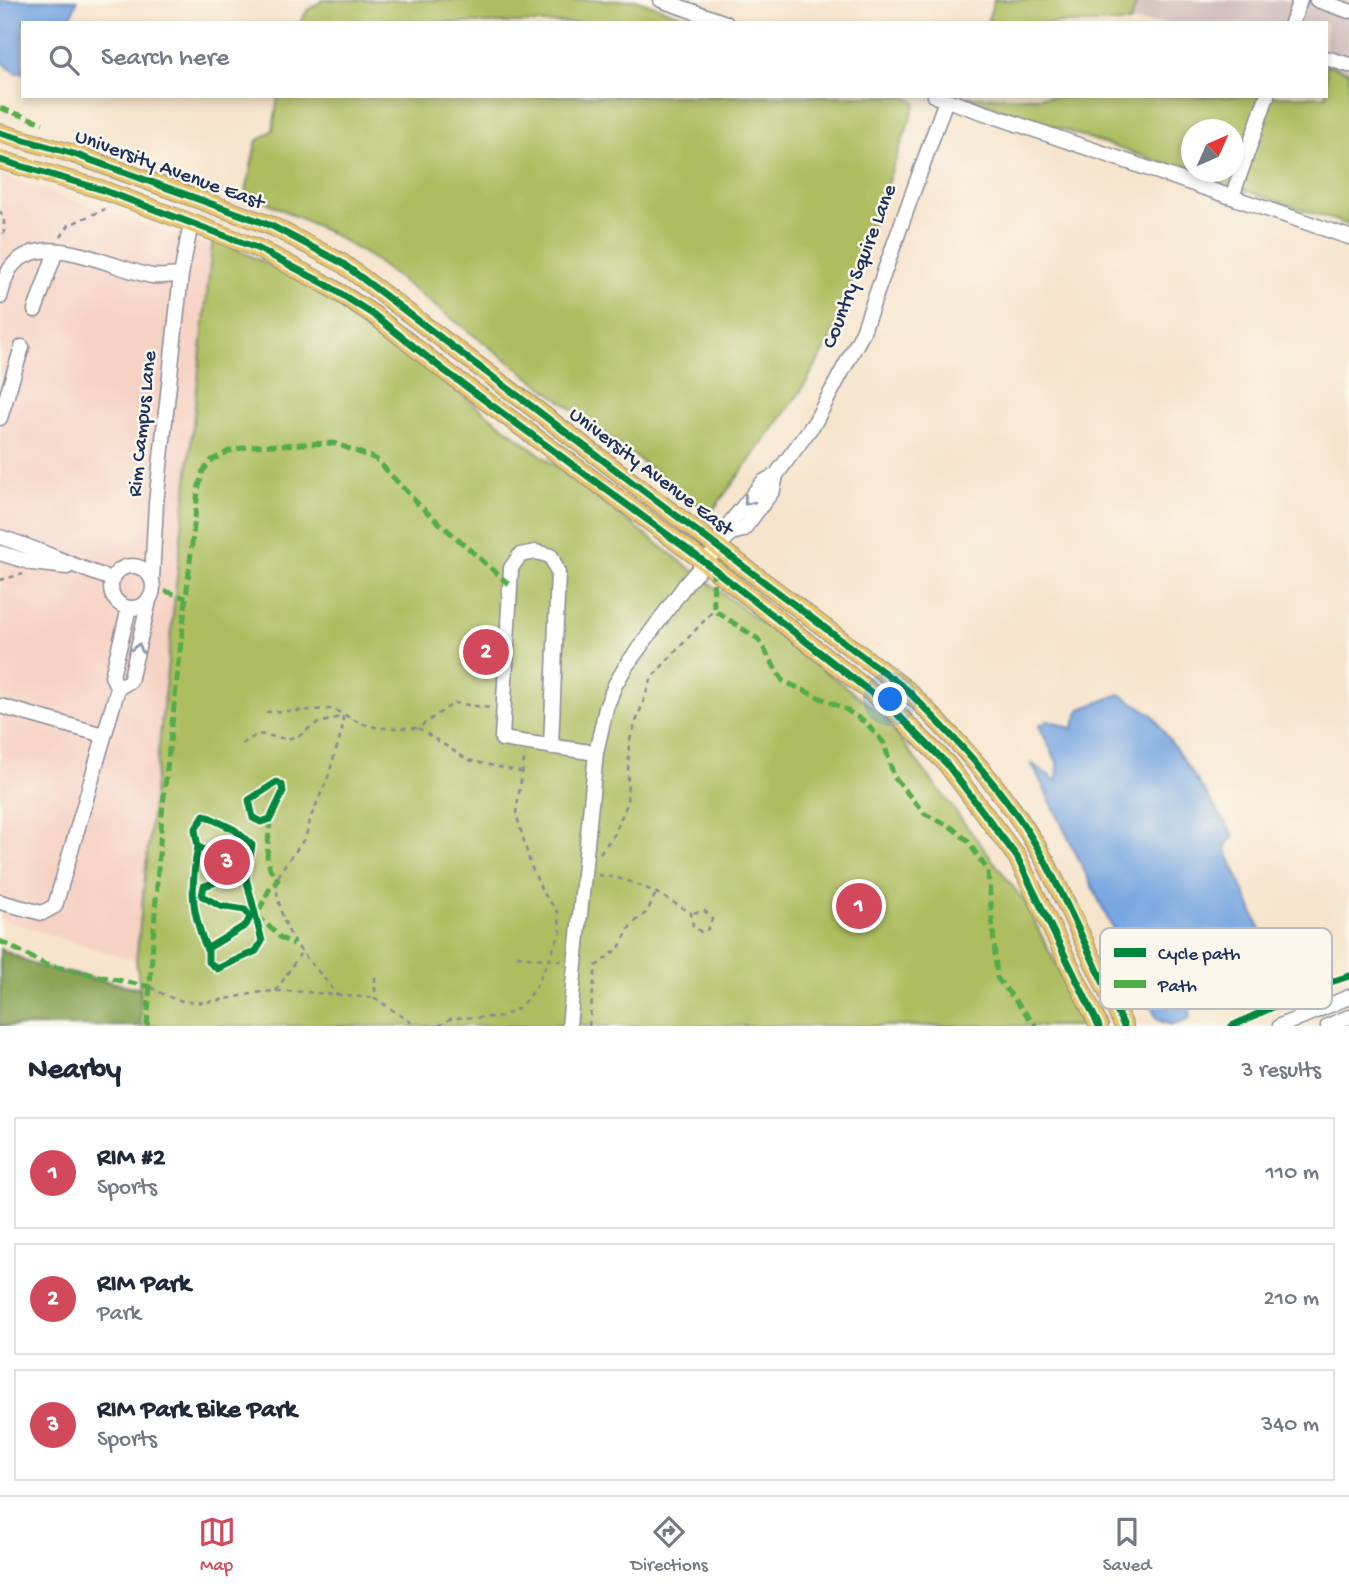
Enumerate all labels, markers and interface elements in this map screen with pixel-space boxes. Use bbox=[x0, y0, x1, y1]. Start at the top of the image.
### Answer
search box bbox=[21, 21, 1328, 98]
icon: search bbox=[45, 41, 83, 79]
text: Search here bbox=[101, 44, 229, 75]
north arrow bbox=[1181, 119, 1244, 182]
street label: University Avenue East bbox=[71, 125, 269, 218]
street label: Country Squire Lane bbox=[818, 180, 904, 352]
street label: Rim Campus Lane bbox=[124, 349, 164, 498]
street label: University Avenue East bbox=[563, 403, 739, 544]
one-way arrow bbox=[743, 493, 756, 505]
pin: 2 bbox=[463, 626, 509, 678]
one-way arrow bbox=[130, 642, 144, 654]
your location bbox=[873, 682, 907, 716]
pin: 3 bbox=[204, 836, 250, 888]
pin: 1 bbox=[836, 880, 882, 932]
legend bbox=[1100, 928, 1332, 1009]
text: Cycle path bbox=[1158, 944, 1240, 967]
text: Path bbox=[1157, 976, 1197, 999]
text: Nearby bbox=[28, 1054, 121, 1089]
text: 3 results bbox=[1241, 1058, 1321, 1085]
text: RIM #2 bbox=[97, 1144, 166, 1175]
text: 1 bbox=[48, 1160, 58, 1187]
text: 110 m bbox=[1266, 1160, 1319, 1187]
text: Sports bbox=[97, 1175, 157, 1202]
text: RIM Park bbox=[97, 1270, 191, 1301]
text: 2 bbox=[47, 1286, 59, 1313]
text: 210 m bbox=[1264, 1286, 1319, 1313]
text: Park bbox=[97, 1301, 141, 1328]
text: RIM Park Bike Park bbox=[97, 1396, 296, 1427]
text: 3 bbox=[47, 1412, 59, 1439]
text: 340 m bbox=[1261, 1412, 1319, 1439]
text: Sports bbox=[97, 1427, 157, 1454]
tab: Map bbox=[198, 1513, 236, 1578]
tab: Directions bbox=[631, 1513, 708, 1578]
tab: Saved bbox=[1103, 1513, 1151, 1578]

